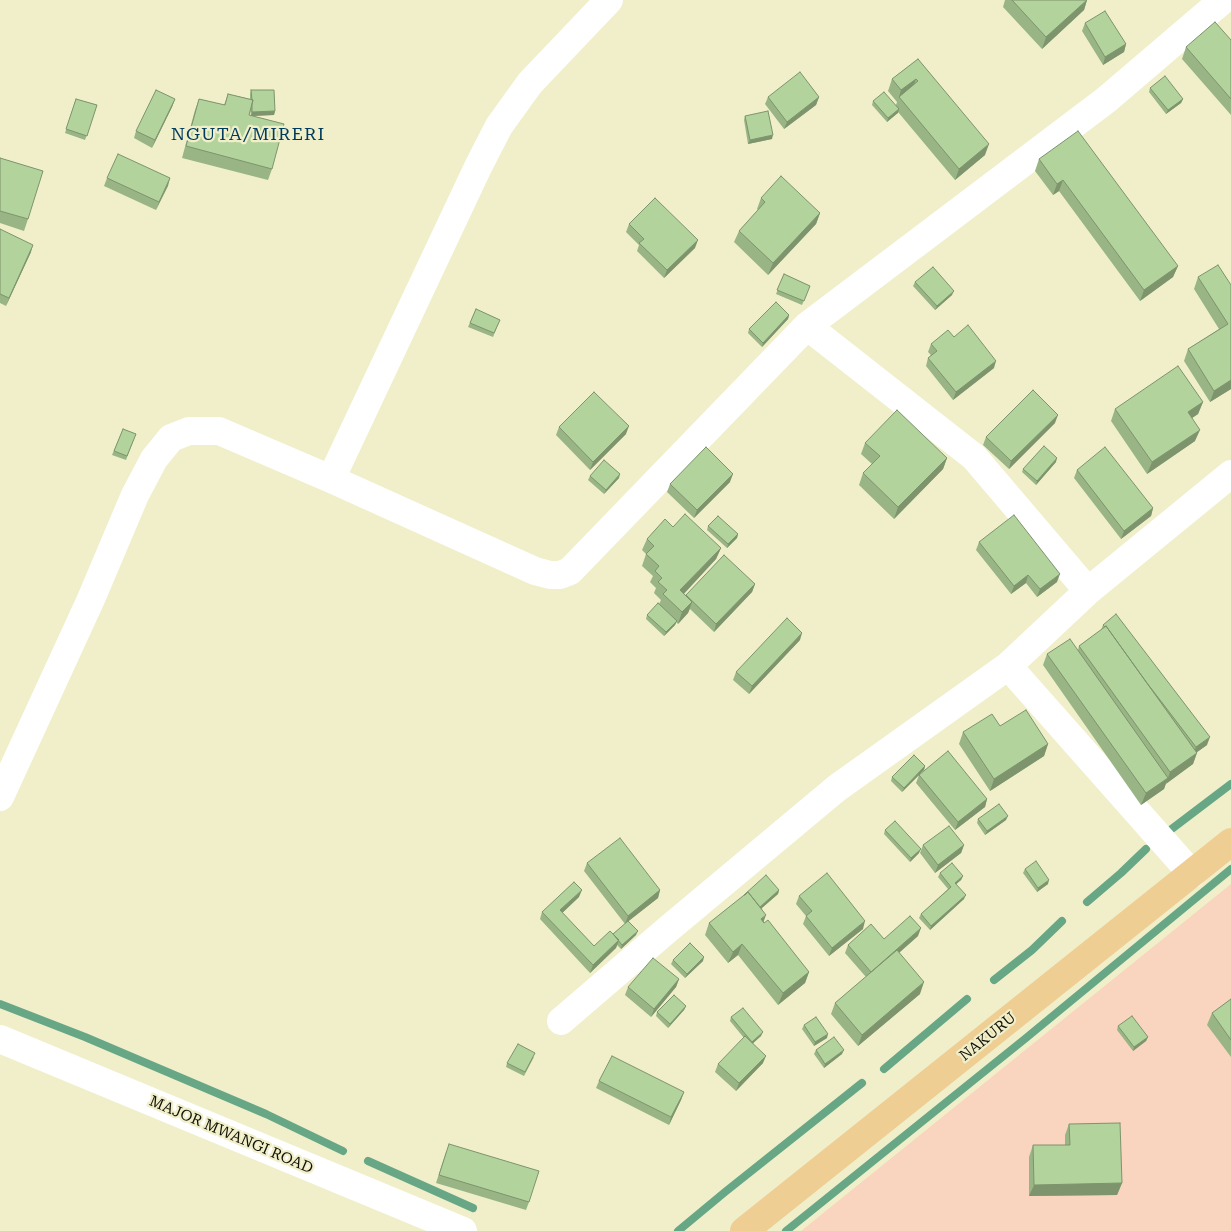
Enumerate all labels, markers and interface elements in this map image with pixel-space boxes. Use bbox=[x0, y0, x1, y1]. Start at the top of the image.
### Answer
district label: NGUTA/MIRERI bbox=[169, 124, 327, 146]
street label: NAKURU bbox=[956, 1009, 1020, 1065]
street label: MAJOR MWANGI ROAD bbox=[146, 1092, 316, 1178]

